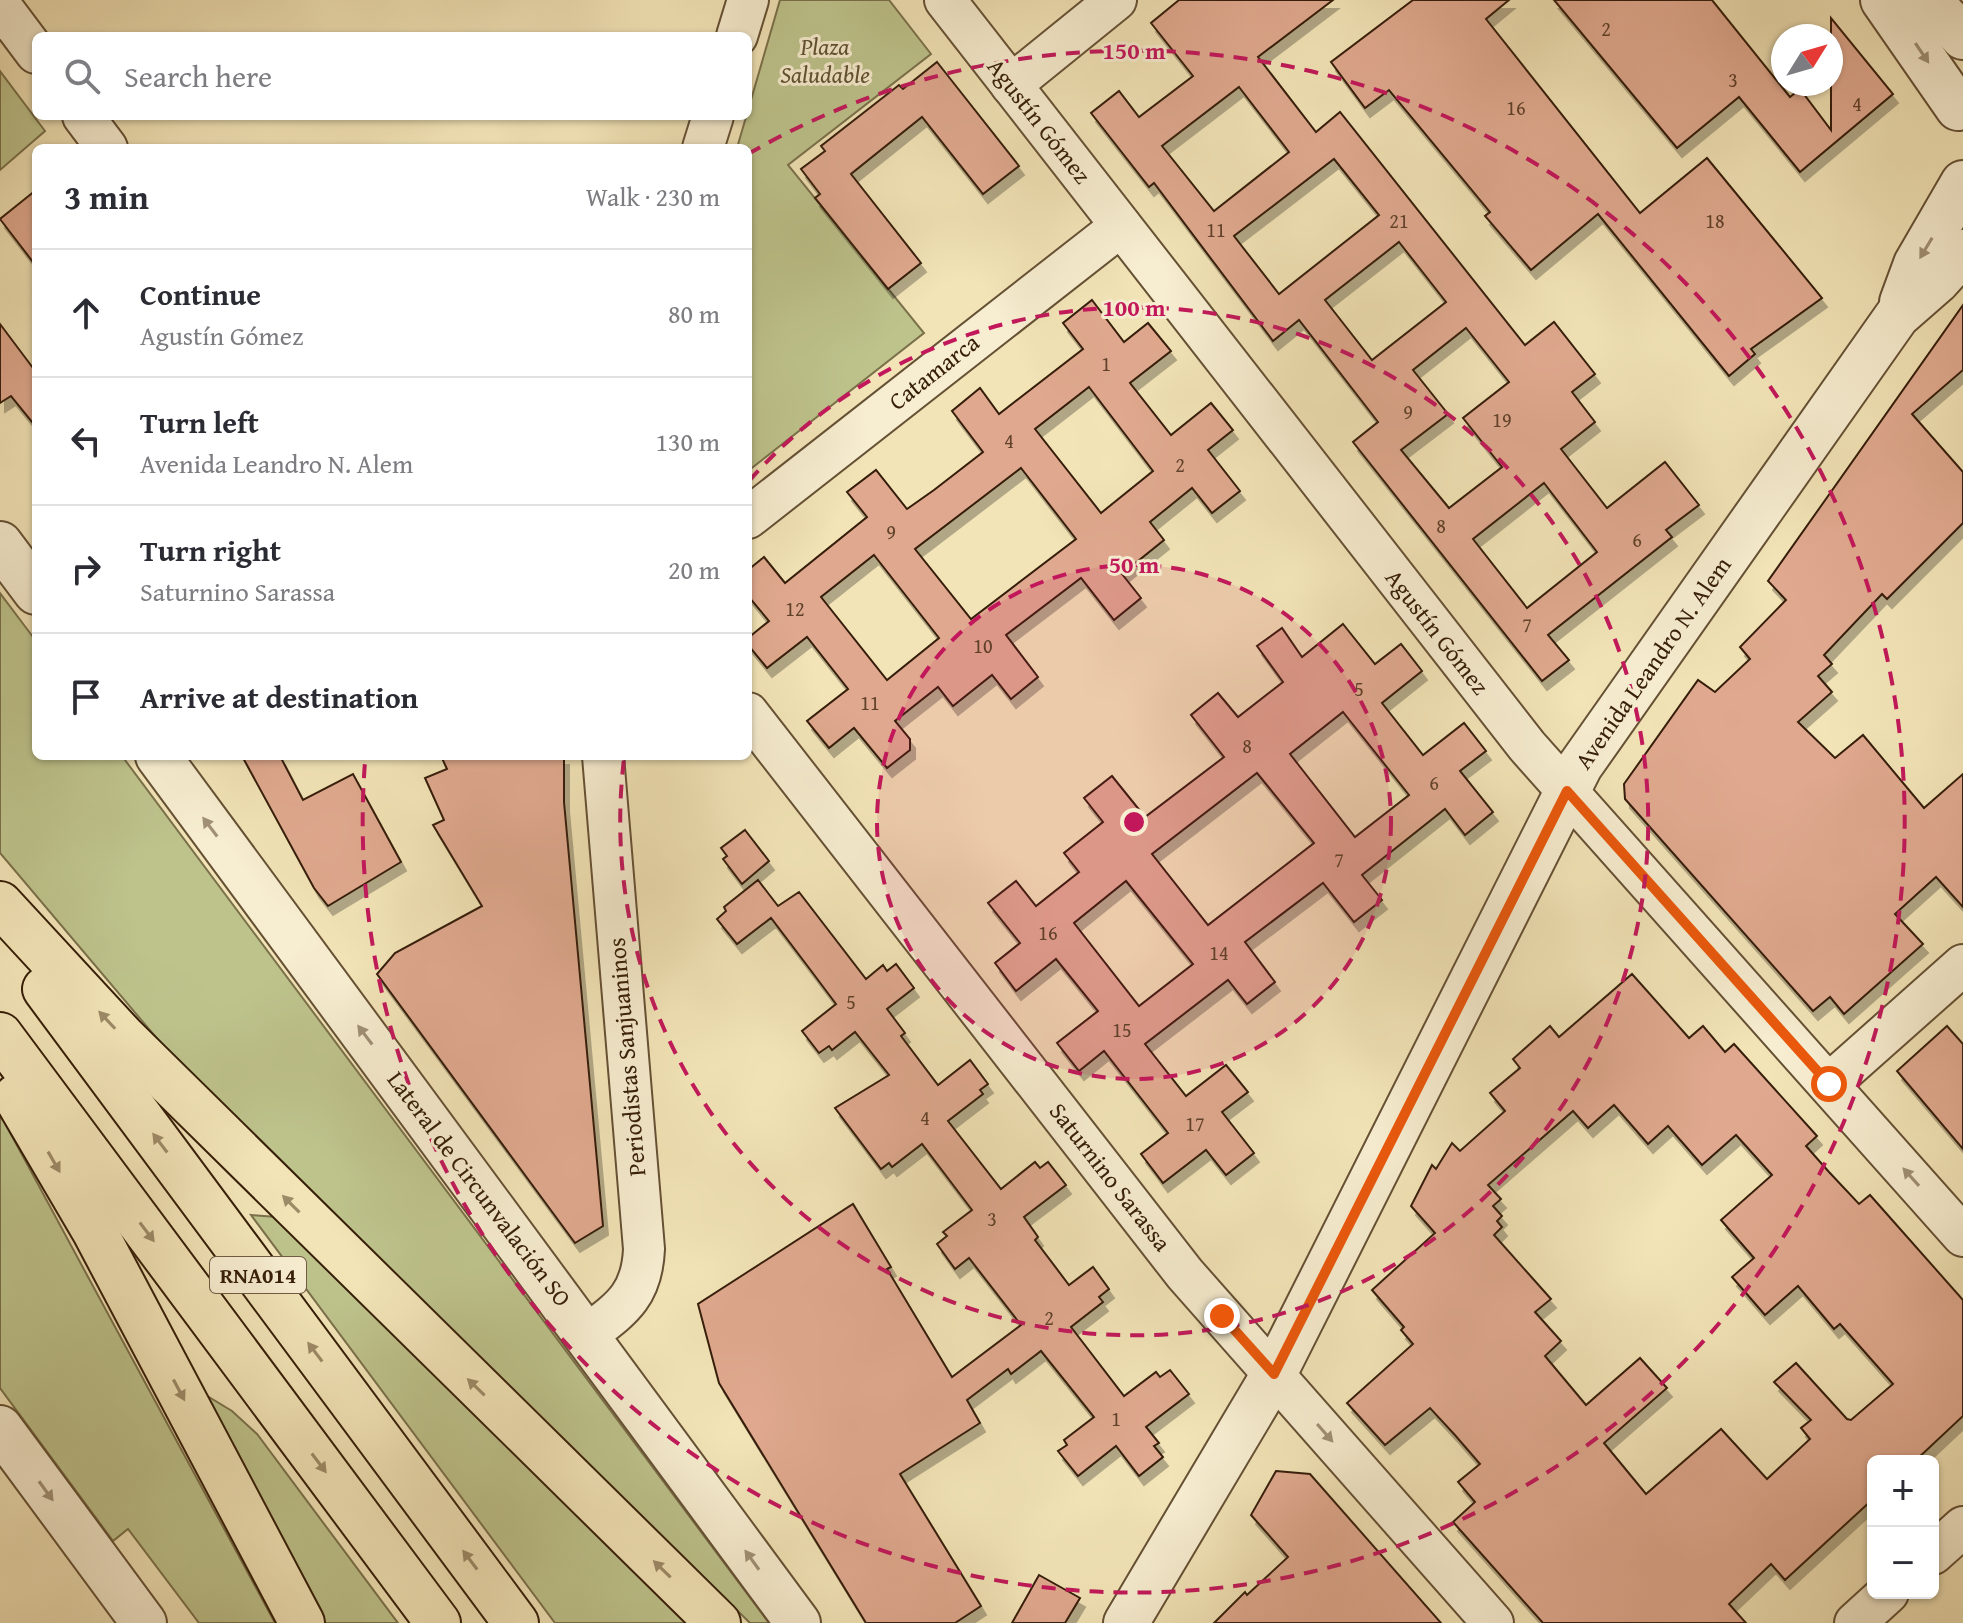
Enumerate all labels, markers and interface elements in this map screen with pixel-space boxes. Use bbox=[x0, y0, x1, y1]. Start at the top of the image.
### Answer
house number: 2 bbox=[1601, 14, 1611, 43]
north arrow bbox=[1771, 24, 1843, 96]
park label: Plaza Saludable bbox=[780, 29, 870, 92]
search box bbox=[32, 32, 752, 120]
text: 150 m bbox=[1102, 33, 1166, 68]
one-way arrow bbox=[1914, 42, 1929, 63]
street label: Agustín Gómez bbox=[979, 51, 1100, 191]
icon: search bbox=[60, 54, 104, 98]
text: Search here bbox=[124, 54, 272, 98]
house number: 3 bbox=[1728, 65, 1738, 94]
house number: 4 bbox=[1852, 89, 1862, 118]
house number: 16 bbox=[1506, 93, 1526, 122]
text: 3 min bbox=[64, 172, 149, 221]
text: Walk · 230 m bbox=[586, 177, 720, 216]
house number: 21 bbox=[1389, 206, 1409, 235]
house number: 18 bbox=[1705, 206, 1725, 235]
house number: 11 bbox=[1206, 215, 1226, 244]
one-way arrow bbox=[1919, 237, 1933, 259]
text: Continue bbox=[140, 272, 261, 316]
text: 100 m bbox=[1102, 290, 1166, 325]
icon: ahead bbox=[64, 291, 108, 335]
text: 80 m bbox=[668, 294, 720, 333]
text: Agustín Gómez bbox=[140, 316, 303, 355]
street label: Catamarca bbox=[881, 325, 987, 418]
house number: 1 bbox=[1101, 349, 1111, 378]
house number: 9 bbox=[1403, 397, 1413, 426]
text: Turn left bbox=[140, 400, 259, 444]
house number: 19 bbox=[1492, 405, 1512, 434]
icon: left bbox=[64, 419, 108, 463]
text: 130 m bbox=[655, 422, 720, 461]
house number: 4 bbox=[1004, 426, 1014, 455]
text: Avenida Leandro N. Alem bbox=[140, 444, 413, 483]
house number: 2 bbox=[1175, 450, 1185, 479]
house number: 8 bbox=[1436, 511, 1446, 540]
house number: 9 bbox=[886, 517, 896, 546]
house number: 6 bbox=[1632, 525, 1642, 554]
text: Turn right bbox=[140, 528, 281, 572]
icon: right bbox=[64, 547, 108, 591]
text: 50 m bbox=[1109, 547, 1160, 582]
street label: Avenida Leandro N. Alem bbox=[1566, 549, 1740, 776]
text: 20 m bbox=[668, 550, 720, 589]
street label: Agustín Gómez bbox=[1377, 562, 1498, 702]
text: Saturnino Sarassa bbox=[140, 572, 335, 611]
house number: 12 bbox=[785, 594, 805, 623]
house number: 7 bbox=[1522, 610, 1532, 639]
house number: 10 bbox=[973, 631, 993, 660]
house number: 5 bbox=[1354, 674, 1364, 703]
icon: arrive bbox=[64, 675, 108, 719]
text: Arrive at destination bbox=[140, 675, 418, 719]
house number: 11 bbox=[860, 688, 880, 717]
house number: 8 bbox=[1242, 731, 1252, 760]
house number: 6 bbox=[1429, 768, 1439, 797]
centre of rings bbox=[1120, 808, 1148, 836]
one-way arrow bbox=[203, 816, 218, 837]
house number: 7 bbox=[1334, 845, 1344, 874]
house number: 16 bbox=[1038, 918, 1058, 947]
street label: Periodistas Sanjuaninos bbox=[599, 936, 654, 1178]
house number: 14 bbox=[1209, 938, 1229, 967]
house number: 5 bbox=[846, 987, 856, 1016]
one-way arrow bbox=[99, 1011, 117, 1030]
house number: 15 bbox=[1112, 1015, 1132, 1044]
one-way arrow bbox=[357, 1025, 373, 1046]
street label: Lateral de Circunvalación SO bbox=[379, 1064, 580, 1314]
route start bbox=[1811, 1066, 1847, 1102]
street label: Saturnino Sarassa bbox=[1041, 1095, 1180, 1259]
house number: 4 bbox=[920, 1103, 930, 1132]
house number: 17 bbox=[1185, 1109, 1205, 1138]
one-way arrow bbox=[152, 1133, 168, 1153]
one-way arrow bbox=[47, 1151, 61, 1173]
one-way arrow bbox=[1903, 1168, 1921, 1187]
one-way arrow bbox=[282, 1195, 301, 1214]
house number: 3 bbox=[987, 1204, 997, 1233]
one-way arrow bbox=[139, 1221, 155, 1243]
road number: RNA014 bbox=[210, 1257, 306, 1293]
route end bbox=[1204, 1298, 1240, 1334]
house number: 2 bbox=[1044, 1303, 1054, 1332]
one-way arrow bbox=[307, 1341, 323, 1362]
one-way arrow bbox=[467, 1378, 486, 1397]
one-way arrow bbox=[171, 1379, 185, 1401]
house number: 1 bbox=[1111, 1404, 1121, 1433]
one-way arrow bbox=[1316, 1422, 1333, 1442]
one-way arrow bbox=[310, 1453, 326, 1473]
map controls bbox=[1867, 1455, 1939, 1599]
button: + bbox=[1867, 1455, 1939, 1527]
one-way arrow bbox=[38, 1480, 54, 1501]
button: − bbox=[1867, 1527, 1939, 1599]
one-way arrow bbox=[744, 1549, 760, 1571]
one-way arrow bbox=[462, 1550, 478, 1571]
one-way arrow bbox=[653, 1560, 672, 1579]

